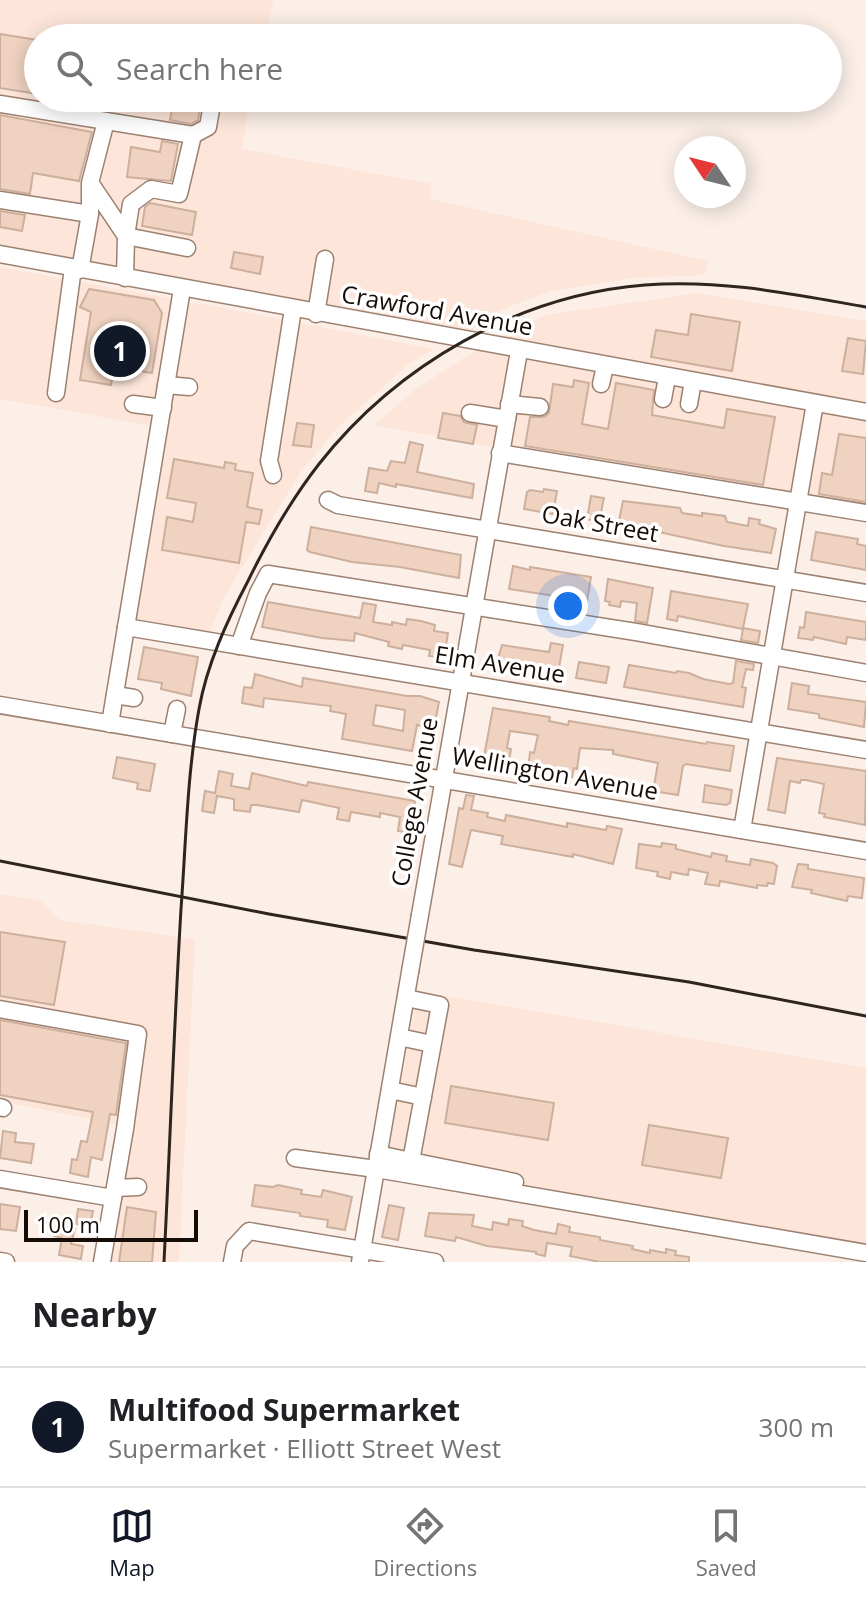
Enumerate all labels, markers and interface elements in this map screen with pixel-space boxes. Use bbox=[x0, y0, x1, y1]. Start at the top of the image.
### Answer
search box bbox=[24, 24, 842, 112]
icon: search bbox=[52, 46, 96, 90]
text: Search here bbox=[116, 48, 283, 89]
north arrow bbox=[674, 136, 746, 208]
street label: Crawford Avenue bbox=[339, 276, 535, 343]
pin: 1 bbox=[94, 321, 146, 381]
street label: Oak Street bbox=[539, 496, 661, 549]
your location bbox=[548, 586, 588, 626]
street label: Elm Avenue bbox=[433, 637, 568, 690]
street label: College Avenue bbox=[382, 714, 445, 889]
street label: Wellington Avenue bbox=[449, 738, 661, 807]
scale bar bbox=[24, 1206, 198, 1242]
text: 100 m bbox=[36, 1209, 100, 1239]
text: Nearby bbox=[32, 1291, 157, 1337]
text: Multifood Supermarket bbox=[108, 1389, 460, 1430]
text: 1 bbox=[51, 1409, 65, 1445]
text: 300 m bbox=[759, 1409, 834, 1445]
text: Supermarket · Elliott Street West bbox=[108, 1430, 501, 1466]
tab: Map bbox=[109, 1504, 155, 1582]
tab: Directions bbox=[373, 1504, 477, 1582]
tab: Saved bbox=[696, 1504, 757, 1582]

